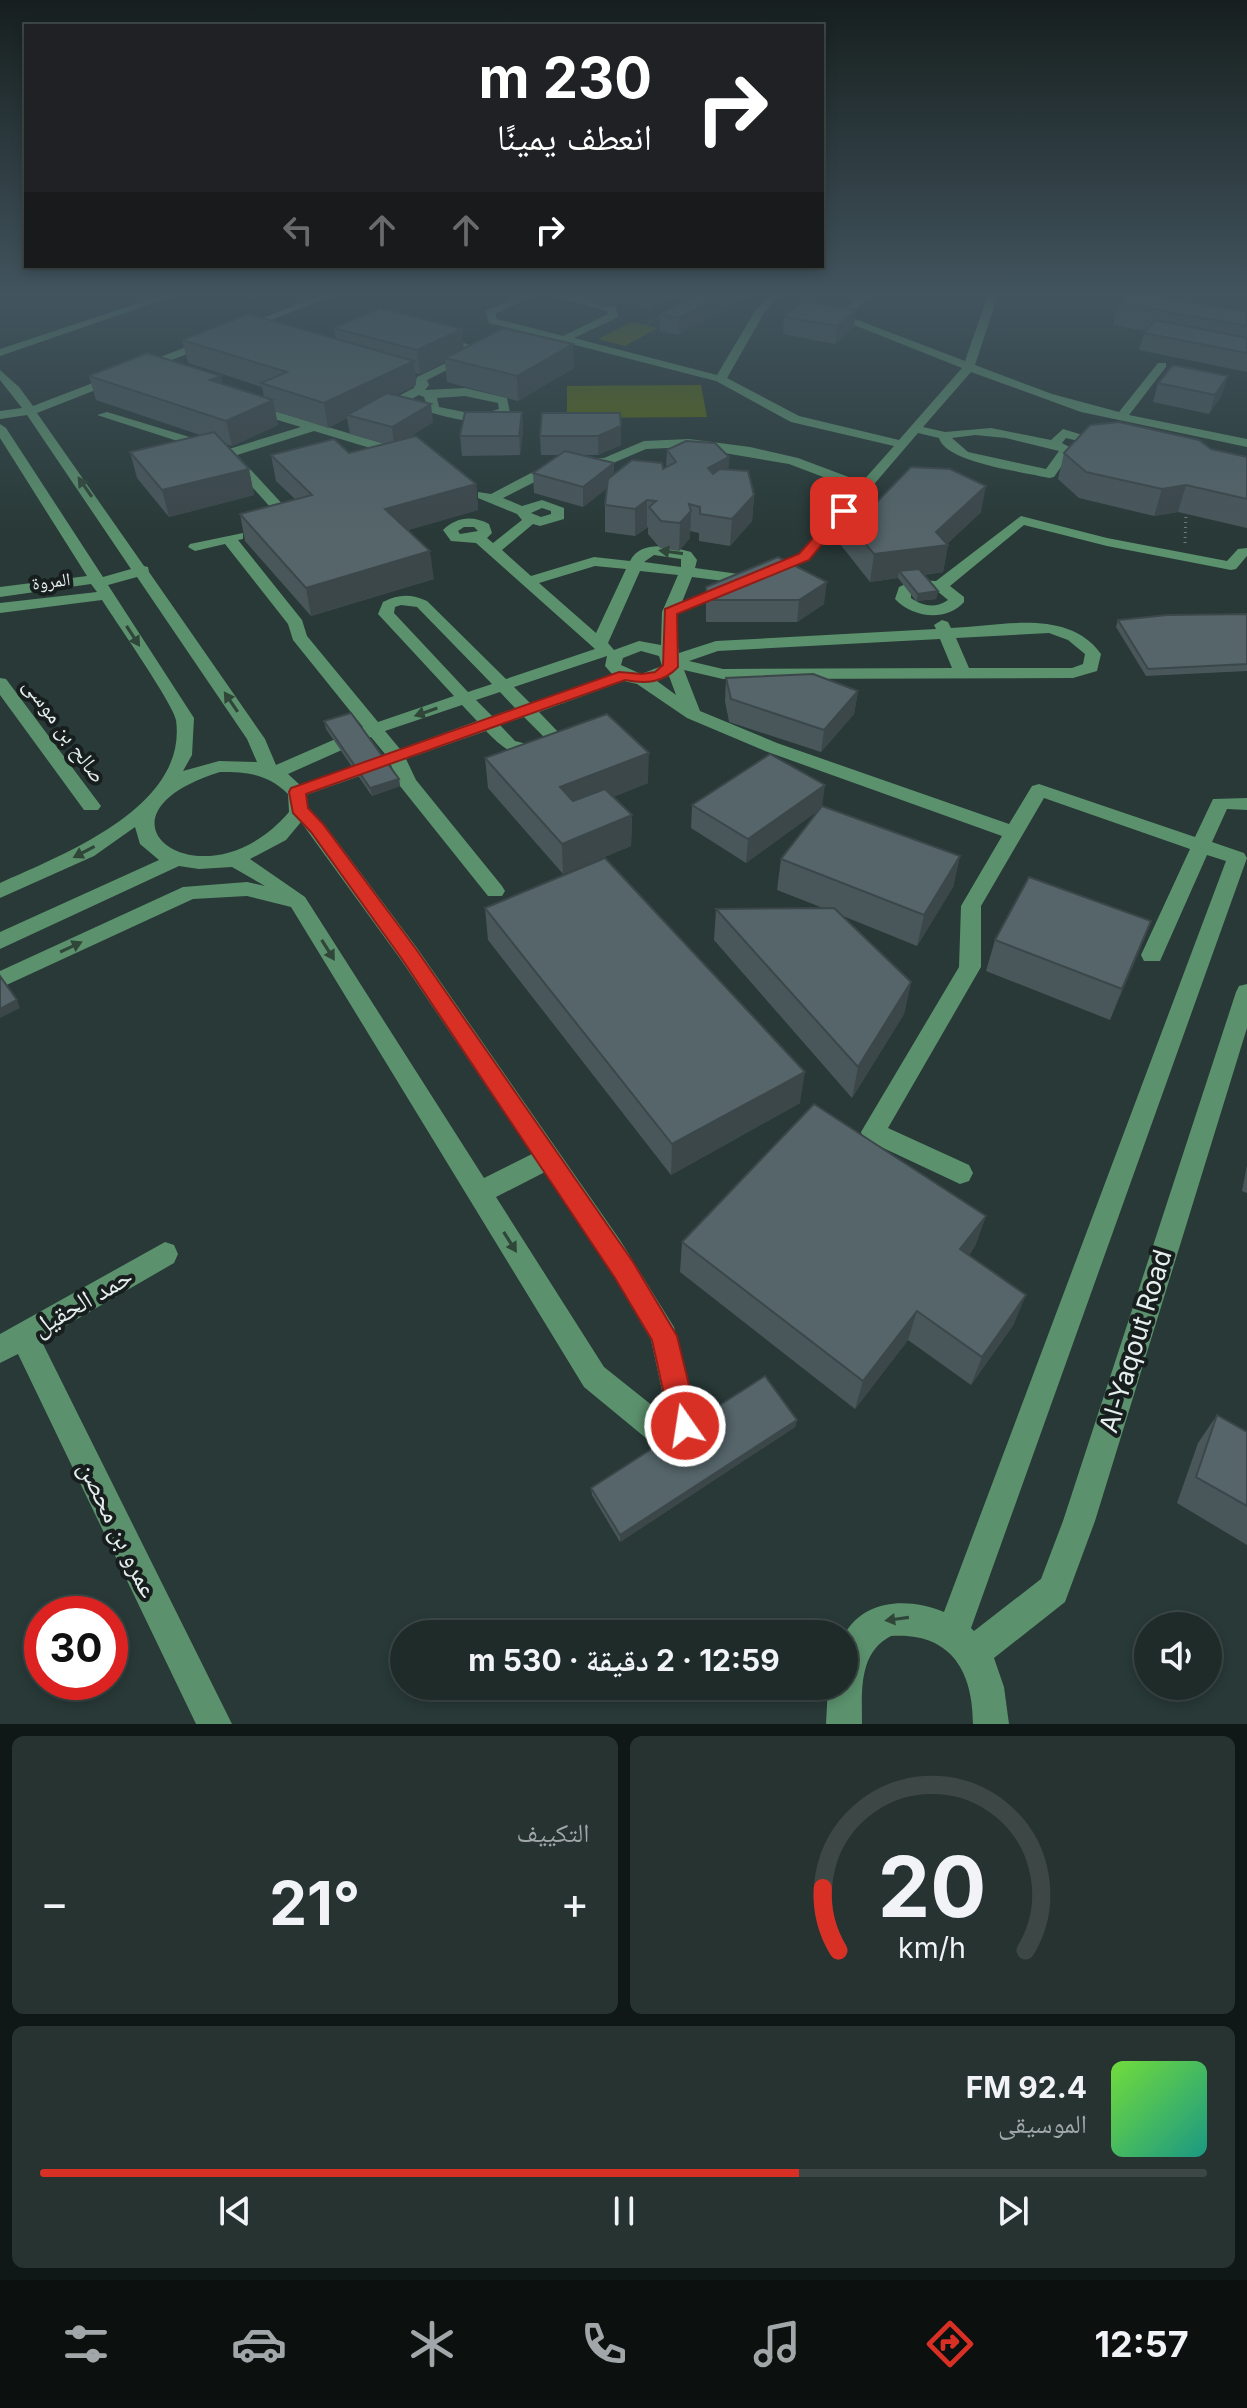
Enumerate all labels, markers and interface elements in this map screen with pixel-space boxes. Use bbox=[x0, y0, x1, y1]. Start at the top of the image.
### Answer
text: 230 m bbox=[478, 44, 652, 112]
icon: right bbox=[680, 56, 784, 160]
text: انعطف يمينًا bbox=[497, 115, 652, 159]
icon: left bbox=[276, 208, 320, 252]
icon: ahead bbox=[360, 208, 404, 252]
icon: ahead bbox=[444, 208, 488, 252]
icon: right bbox=[528, 208, 572, 252]
one-way arrow bbox=[78, 477, 93, 498]
pin bbox=[810, 477, 878, 545]
icon: arrive bbox=[822, 489, 866, 533]
one-way arrow bbox=[658, 545, 683, 558]
street label: المروة bbox=[31, 568, 71, 594]
one-way arrow bbox=[125, 625, 140, 646]
street label: صالح بن موسى bbox=[17, 672, 112, 788]
one-way arrow bbox=[224, 692, 239, 713]
one-way arrow bbox=[414, 706, 438, 718]
one-way arrow bbox=[73, 844, 95, 858]
one-way arrow bbox=[320, 939, 334, 961]
one-way arrow bbox=[59, 940, 82, 954]
one-way arrow bbox=[503, 1231, 517, 1253]
street label: Al-Yaqout Road bbox=[1092, 1246, 1178, 1436]
street label: حمد الحقيل bbox=[26, 1260, 138, 1343]
position arrow bbox=[643, 1384, 727, 1468]
street label: عمرو بن محصن bbox=[72, 1456, 165, 1603]
speed limit sign: 30 bbox=[24, 1596, 128, 1700]
map controls bbox=[1134, 1612, 1222, 1700]
button: sound bbox=[1134, 1612, 1222, 1700]
one-way arrow bbox=[884, 1613, 909, 1626]
text: 12:59 · 2 دقيقة · 530 m bbox=[468, 1642, 780, 1678]
text: التكييف bbox=[517, 1817, 590, 1848]
text: 20 bbox=[878, 1836, 987, 1937]
text: 21° bbox=[269, 1867, 360, 1939]
text: − bbox=[40, 1876, 69, 1930]
text: + bbox=[560, 1876, 589, 1930]
text: km/h bbox=[898, 1930, 966, 1965]
text: 92.4 FM bbox=[966, 2069, 1087, 2105]
text: الموسيقى bbox=[998, 2108, 1087, 2139]
icon: previous bbox=[213, 2189, 257, 2233]
icon: pause bbox=[602, 2189, 646, 2233]
icon: next bbox=[991, 2189, 1035, 2233]
icon: filters bbox=[58, 2316, 114, 2372]
icon: car bbox=[231, 2316, 287, 2372]
icon: climate bbox=[404, 2316, 460, 2372]
icon: phone bbox=[576, 2316, 632, 2372]
icon: music bbox=[749, 2316, 805, 2372]
icon: directions bbox=[922, 2316, 978, 2372]
text: 12:57 bbox=[1094, 2322, 1189, 2366]

